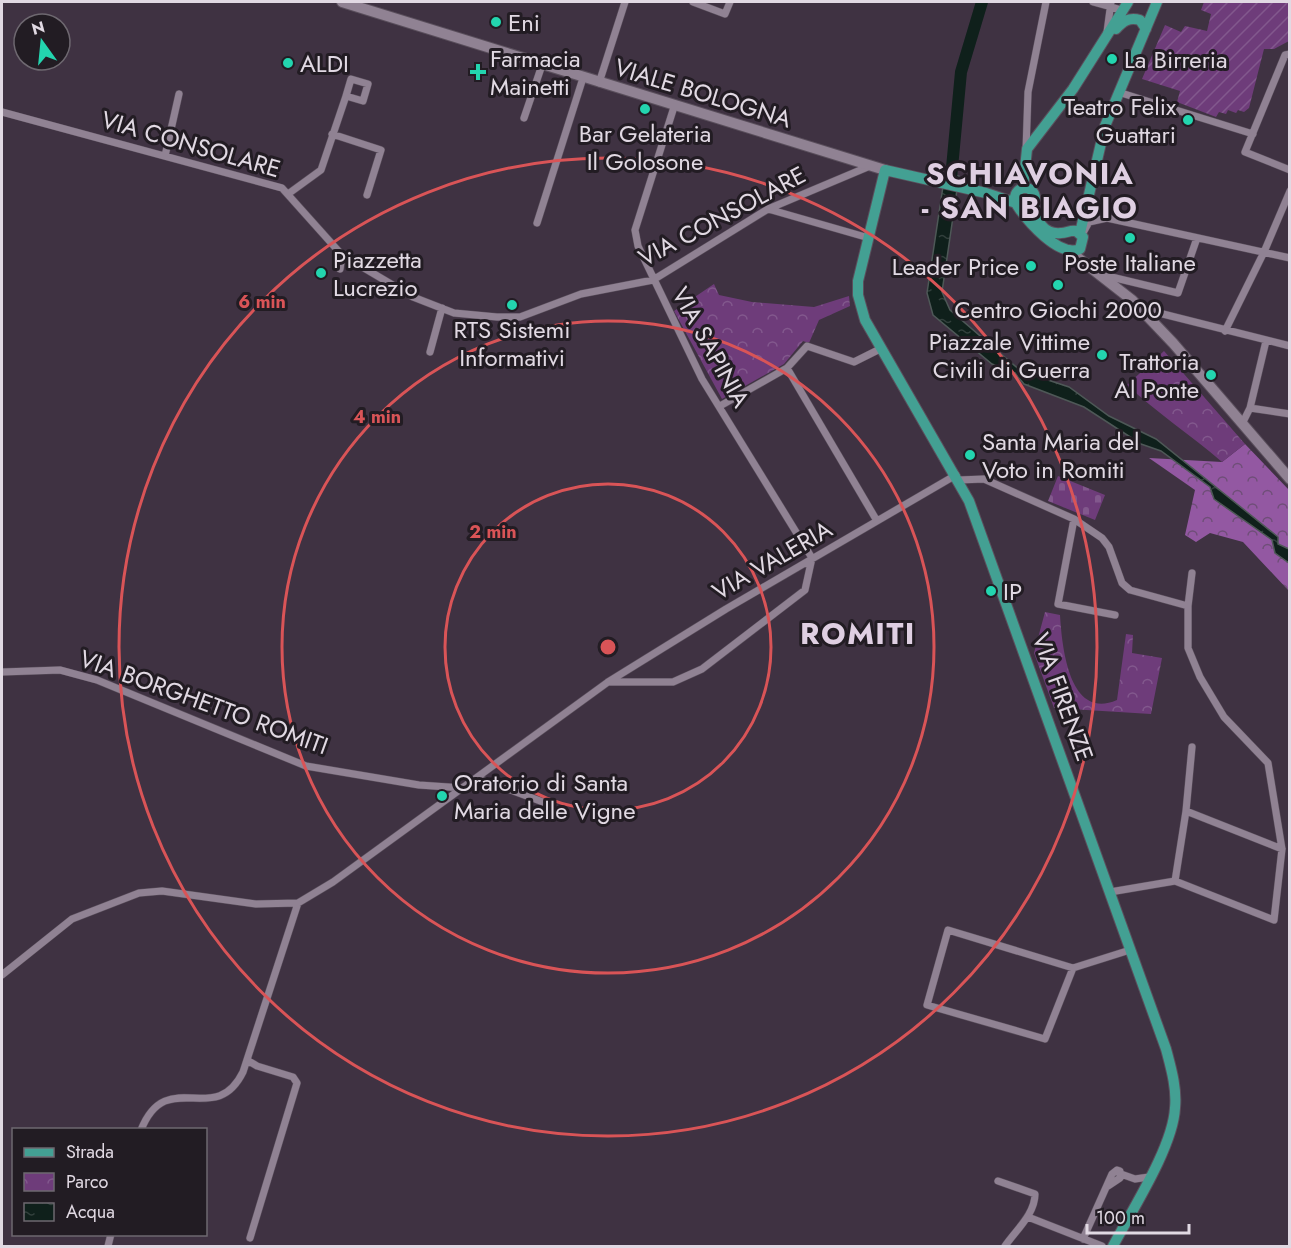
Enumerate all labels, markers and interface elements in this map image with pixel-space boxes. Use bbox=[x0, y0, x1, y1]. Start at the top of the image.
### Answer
place label: Eni bbox=[508, 5, 540, 40]
north arrow bbox=[12, 12, 72, 72]
text: N bbox=[29, 15, 47, 41]
marker: Eni bbox=[489, 15, 503, 29]
place label: Farmacia Mainetti bbox=[490, 41, 581, 104]
place label: La Birreria bbox=[1124, 42, 1228, 77]
place label: ALDI bbox=[300, 46, 349, 81]
street label: VIALE BOLOGNA bbox=[610, 49, 796, 137]
marker: La Birreria bbox=[1105, 52, 1119, 66]
marker: ALDI bbox=[281, 56, 295, 70]
marker: Farmacia Mainetti bbox=[471, 65, 485, 79]
place label: Teatro Felix Guattari bbox=[1064, 89, 1177, 152]
street label: VIA CONSOLARE bbox=[97, 102, 285, 186]
marker: Bar Gelateria Il Golosone bbox=[638, 102, 652, 116]
marker: Teatro Felix Guattari bbox=[1181, 113, 1195, 127]
place label: Bar Gelateria Il Golosone bbox=[579, 116, 711, 179]
district label: SCHIAVONIA - SAN BIAGIO bbox=[922, 152, 1138, 229]
street label: VIA CONSOLARE bbox=[632, 157, 812, 275]
marker: Poste Italiane bbox=[1123, 231, 1137, 245]
place label: Piazzetta Lucrezio bbox=[333, 242, 422, 305]
place label: Poste Italiane bbox=[1064, 245, 1196, 280]
place label: Leader Price bbox=[892, 249, 1019, 284]
marker: Leader Price bbox=[1024, 259, 1038, 273]
marker: Piazzetta Lucrezio bbox=[314, 266, 328, 280]
marker: Centro Giochi 2000 bbox=[1051, 278, 1065, 292]
street label: VIA SAPINIA bbox=[663, 280, 759, 414]
text: 6 min bbox=[238, 289, 286, 315]
place label: Centro Giochi 2000 bbox=[954, 292, 1162, 327]
marker: RTS Sistemi Informativi bbox=[505, 298, 519, 312]
place label: RTS Sistemi Informativi bbox=[453, 312, 571, 375]
place label: Piazzale Vittime Civili di Guerra bbox=[929, 324, 1090, 387]
place label: Trattoria Al Ponte bbox=[1114, 344, 1199, 407]
marker: Piazzale Vittime Civili di Guerra bbox=[1095, 348, 1109, 362]
marker: Trattoria Al Ponte bbox=[1204, 368, 1218, 382]
text: 4 min bbox=[353, 404, 401, 430]
place label: Santa Maria del Voto in Romiti bbox=[982, 424, 1140, 487]
marker: Santa Maria del Voto in Romiti bbox=[963, 448, 977, 462]
street label: VIA VALERIA bbox=[706, 511, 839, 608]
text: 2 min bbox=[469, 519, 517, 545]
place label: IP bbox=[1003, 574, 1022, 609]
marker: IP bbox=[984, 584, 998, 598]
district label: ROMITI bbox=[800, 612, 916, 655]
street label: VIA FIRENZE bbox=[1024, 628, 1102, 766]
centre of rings bbox=[598, 637, 618, 657]
street label: VIA BORGHETTO ROMITI bbox=[75, 641, 333, 763]
place label: Oratorio di Santa Maria delle Vigne bbox=[454, 765, 636, 828]
marker: Oratorio di Santa Maria delle Vigne bbox=[435, 789, 449, 803]
legend bbox=[12, 1128, 207, 1236]
text: Strada bbox=[66, 1139, 114, 1165]
text: Parco bbox=[66, 1169, 108, 1195]
scale bar bbox=[1087, 1197, 1189, 1235]
text: Acqua bbox=[66, 1199, 115, 1225]
text: 100 m bbox=[1096, 1205, 1145, 1231]

